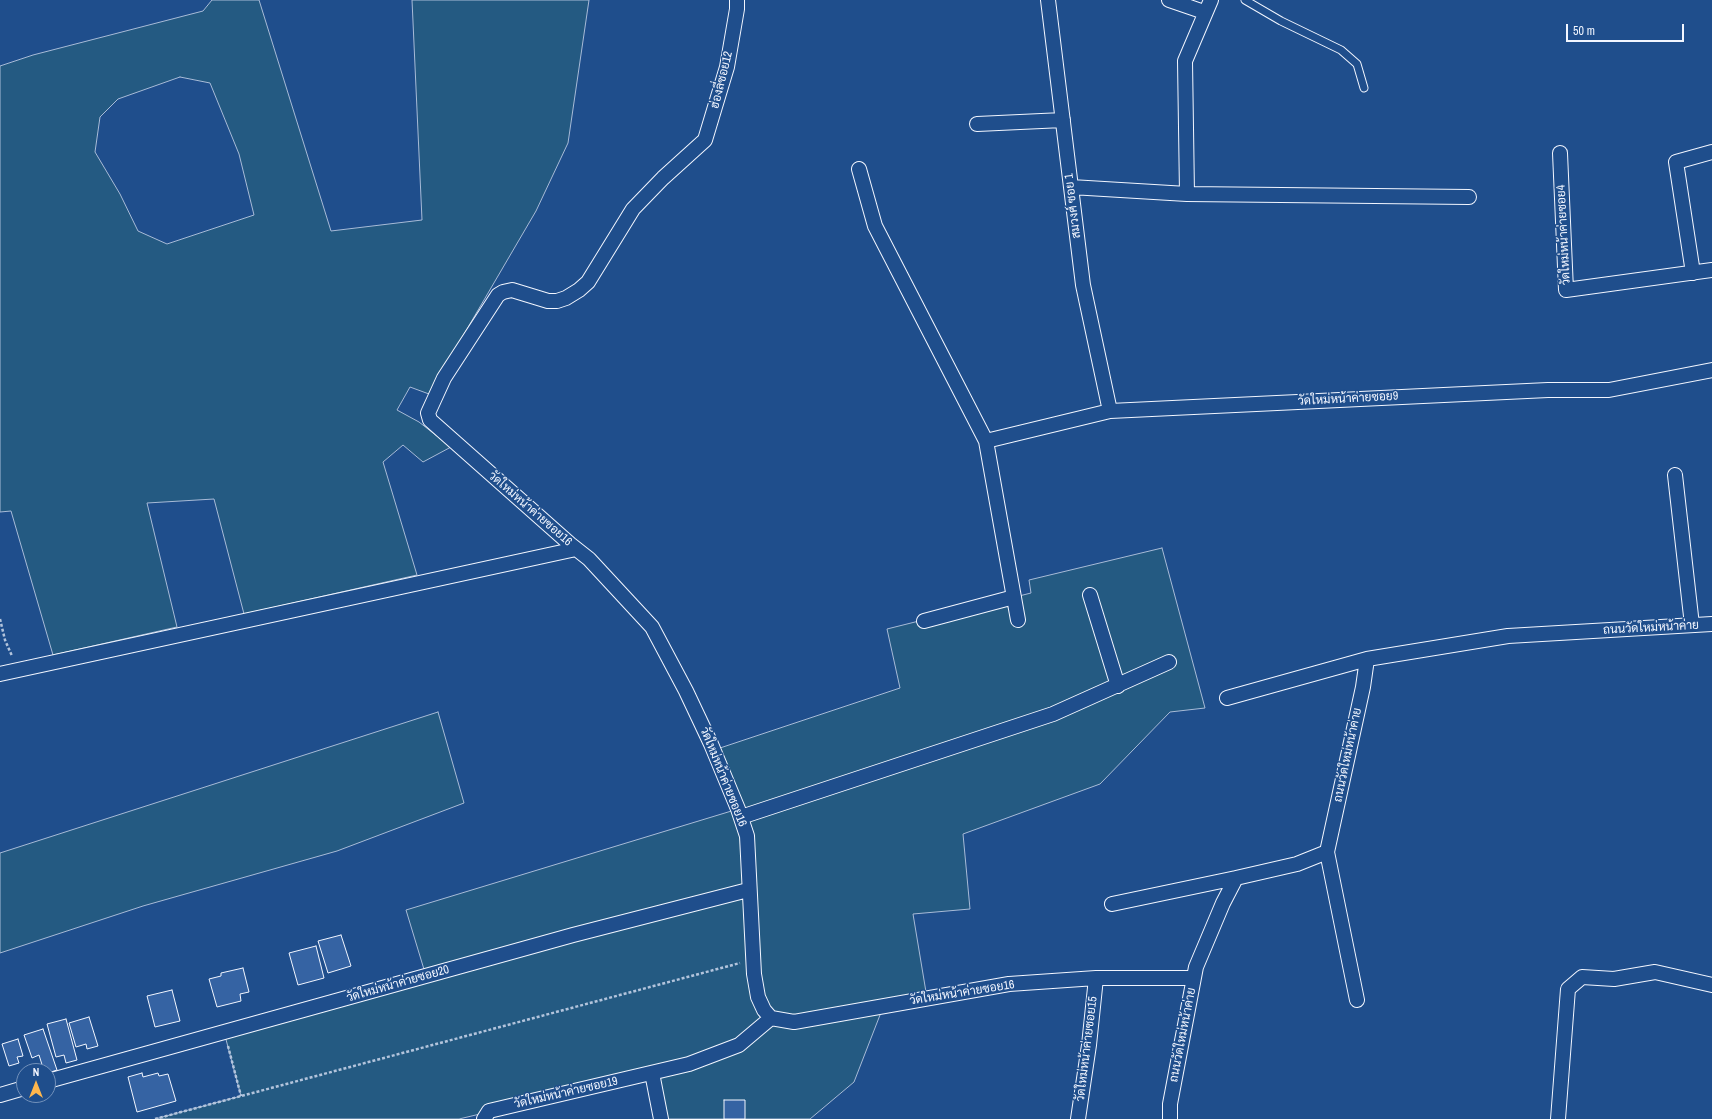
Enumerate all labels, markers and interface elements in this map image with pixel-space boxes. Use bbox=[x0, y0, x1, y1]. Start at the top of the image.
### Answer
scale bar bbox=[1568, 16, 1686, 42]
text: 50 m bbox=[1573, 23, 1595, 39]
street label: ฮ่องลี่ซอย12 bbox=[708, 50, 736, 110]
street label: สมวงศ์ ซอย 1 bbox=[1062, 173, 1084, 239]
street label: วัดใหม่หน้าค่ายซอย4 bbox=[1554, 184, 1574, 286]
street label: วัดใหม่หน้าค่ายซอย9 bbox=[1297, 389, 1399, 409]
street label: วัดใหม่หน้าค่ายซอย16 bbox=[485, 469, 575, 549]
street label: ถนนวัดใหม่หน้าค่าย bbox=[1603, 618, 1699, 638]
street label: ถนนวัดใหม่หน้าค่าย bbox=[1331, 707, 1365, 803]
street label: วัดใหม่หน้าค่ายซอย16 bbox=[696, 725, 750, 829]
street label: วัดใหม่หน้าค่ายซอย20 bbox=[345, 962, 451, 1006]
street label: วัดใหม่หน้าค่ายซอย16 bbox=[909, 978, 1015, 1008]
street label: ถนนวัดใหม่หน้าค่าย bbox=[1167, 986, 1199, 1084]
street label: วัดใหม่หน้าค่ายซอย15 bbox=[1073, 995, 1101, 1103]
north arrow bbox=[16, 1063, 56, 1103]
text: N bbox=[33, 1065, 39, 1079]
street label: วัดใหม่หน้าค่ายซอย19 bbox=[513, 1074, 619, 1112]

